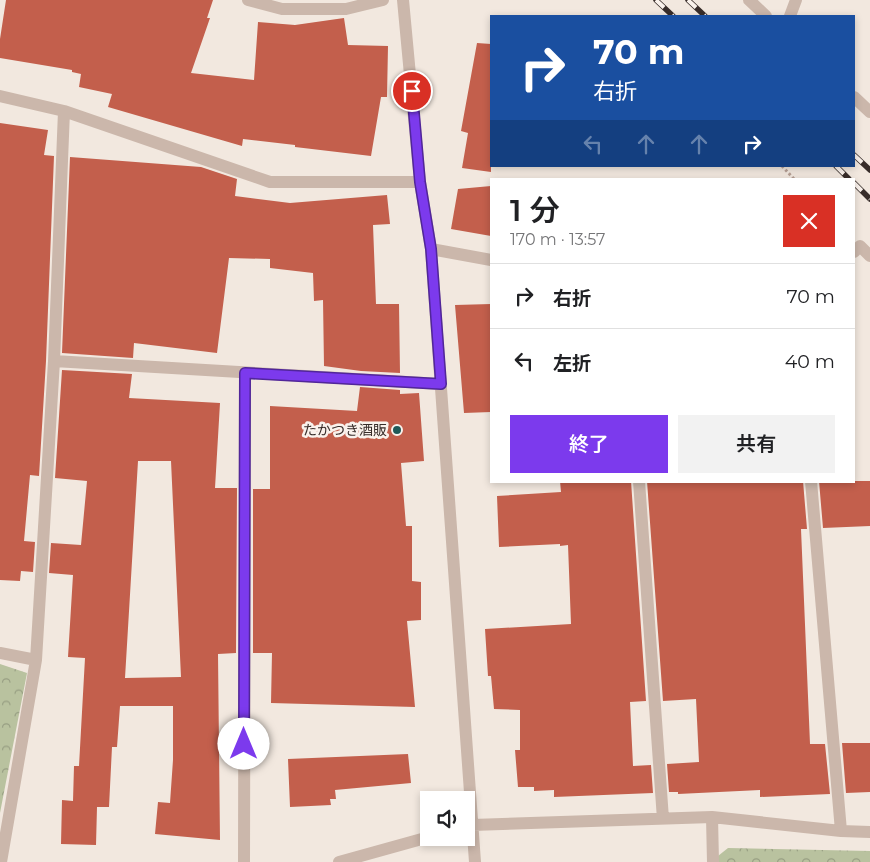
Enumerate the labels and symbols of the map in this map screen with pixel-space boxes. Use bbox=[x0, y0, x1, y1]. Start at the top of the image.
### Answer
pin bbox=[391, 70, 433, 112]
place label: たかつき酒販 bbox=[303, 421, 387, 439]
marker: たかつき酒販 bbox=[391, 424, 403, 436]
position arrow bbox=[217, 717, 269, 769]

